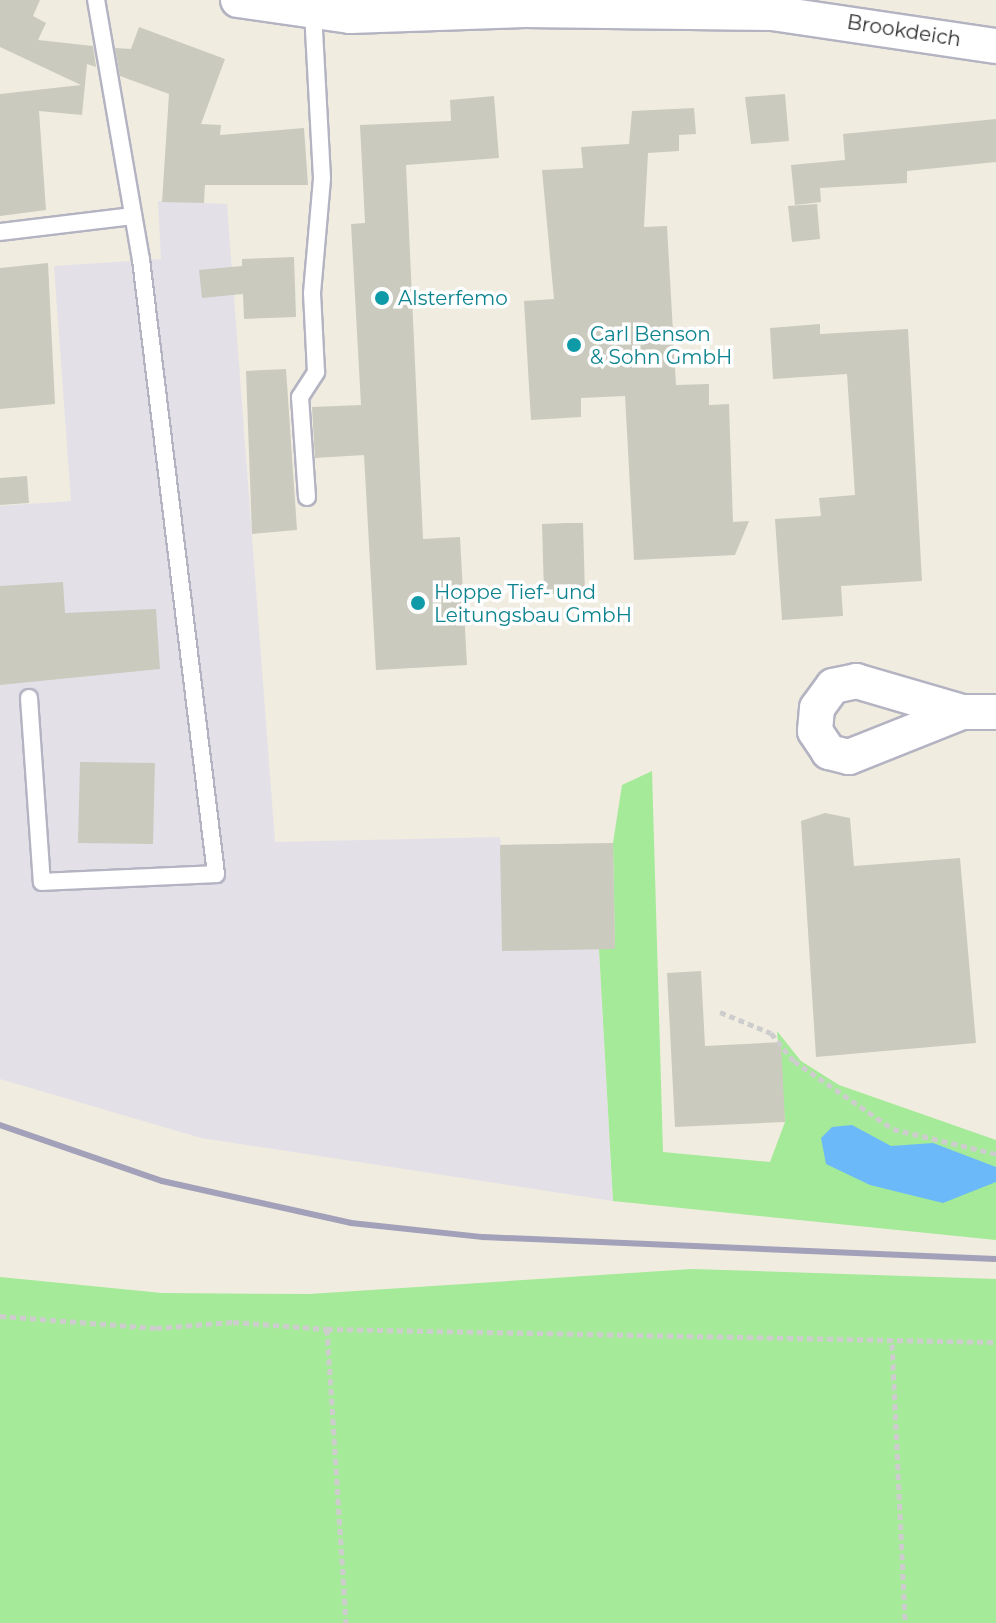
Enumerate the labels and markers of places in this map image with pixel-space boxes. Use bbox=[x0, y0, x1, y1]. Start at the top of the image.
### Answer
place label: Alsterfemo bbox=[398, 286, 508, 310]
marker: Alsterfemo bbox=[373, 289, 391, 307]
place label: Carl Benson & Sohn GmbH bbox=[590, 322, 732, 369]
marker: Carl Benson & Sohn GmbH bbox=[565, 336, 583, 354]
place label: Hoppe Tief- und Leitungsbau GmbH bbox=[434, 580, 632, 627]
marker: Hoppe Tief- und Leitungsbau GmbH bbox=[409, 594, 427, 612]

